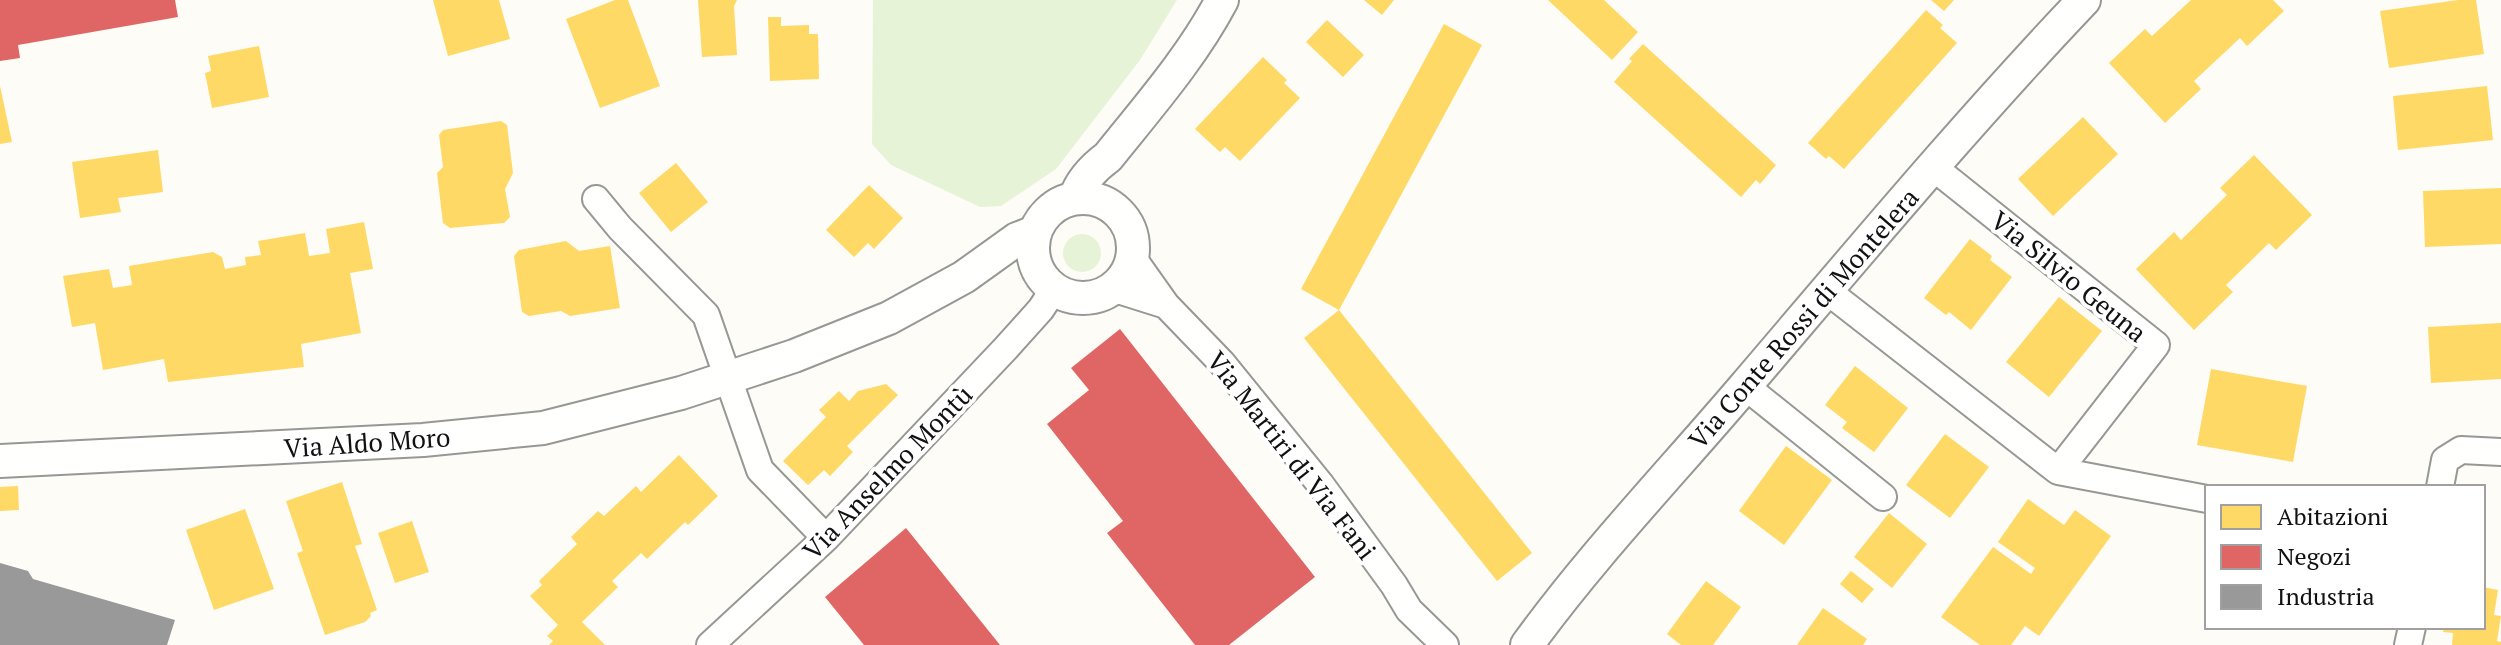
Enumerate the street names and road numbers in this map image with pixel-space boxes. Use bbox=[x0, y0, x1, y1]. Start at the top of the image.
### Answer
street label: Via Conte Rossi di Montelera bbox=[1680, 180, 1926, 456]
street label: Via Silvio Geuna bbox=[1984, 203, 2154, 349]
street label: Via Martiri di Via Fani bbox=[1200, 344, 1384, 566]
street label: Via Anselmo Montù bbox=[795, 377, 979, 567]
street label: Via Aldo Moro bbox=[283, 419, 451, 465]

